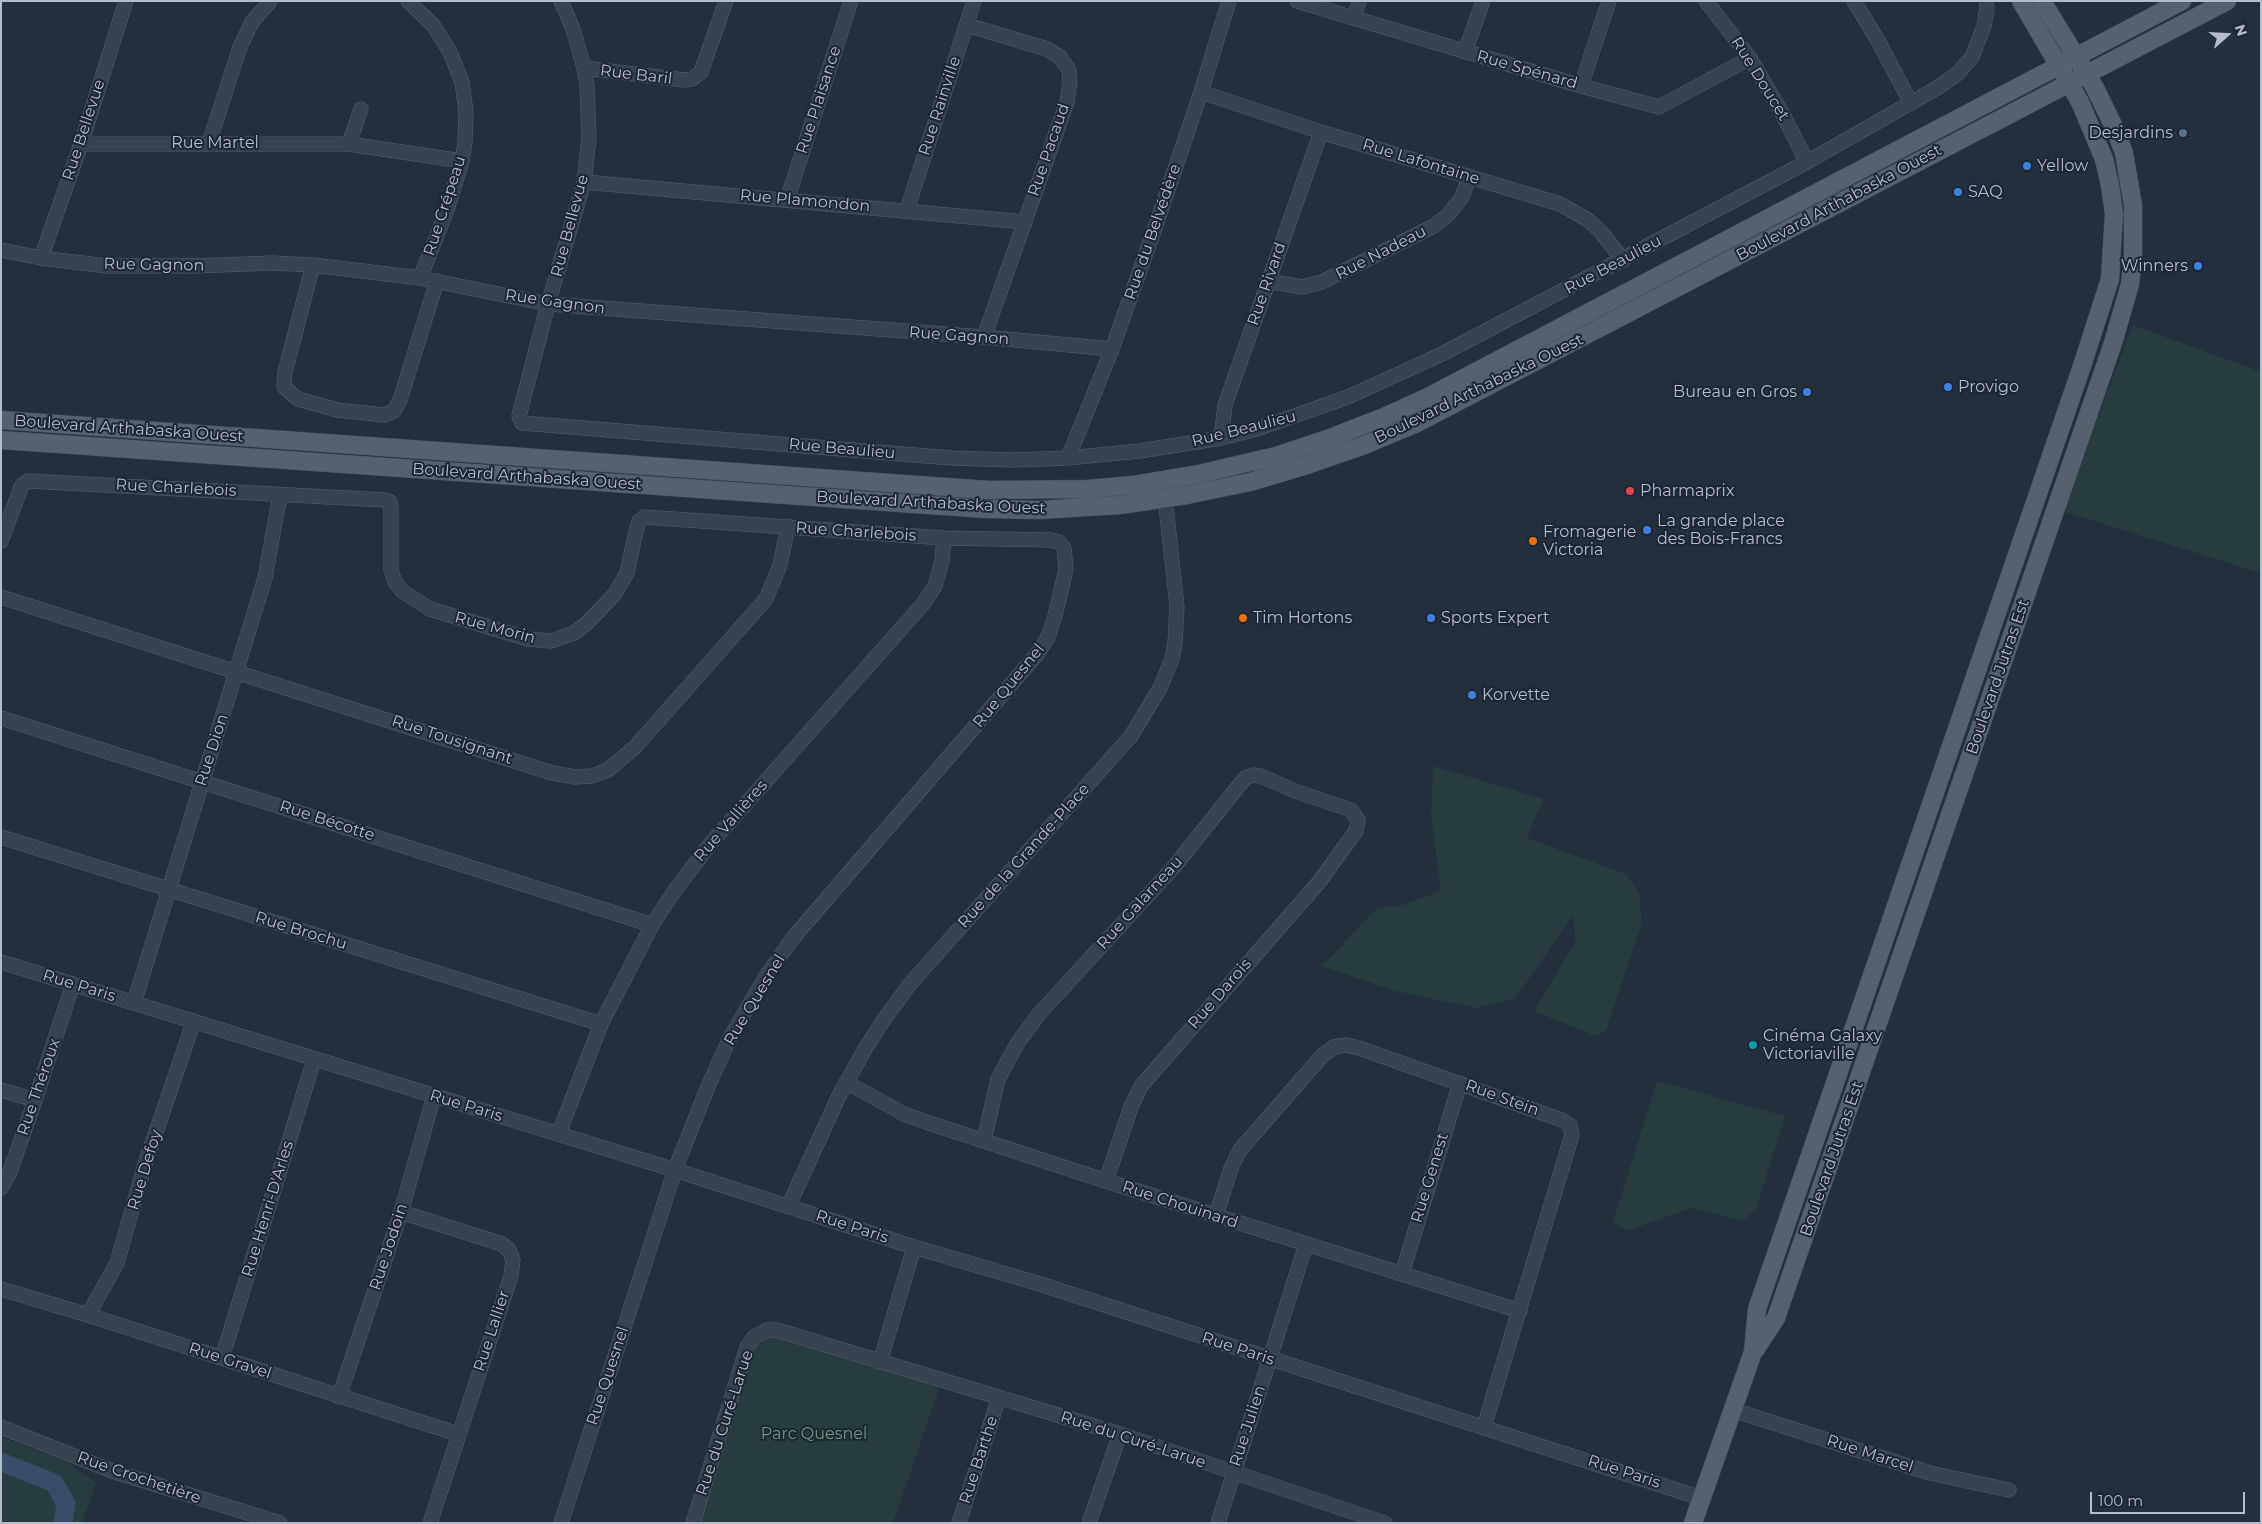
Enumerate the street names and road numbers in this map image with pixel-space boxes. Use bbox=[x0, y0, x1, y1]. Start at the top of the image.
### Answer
street label: Rue Doucet bbox=[1727, 34, 1793, 124]
street label: Rue Plaisance bbox=[793, 44, 845, 156]
street label: Rue Spénard bbox=[1474, 46, 1580, 94]
street label: Rue Rainville bbox=[915, 54, 965, 158]
street label: Rue Baril bbox=[599, 61, 673, 89]
street label: Rue Bellevue bbox=[59, 77, 109, 183]
street label: Rue Pacaud bbox=[1024, 101, 1074, 199]
street label: Rue Martel bbox=[171, 133, 259, 153]
street label: Rue Lafontaine bbox=[1360, 135, 1482, 189]
street label: Boulevard Arthabaska Ouest bbox=[1733, 141, 1945, 265]
street label: Rue Crépeau bbox=[420, 154, 470, 258]
street label: Rue du Belvédère bbox=[1121, 162, 1185, 302]
street label: Rue Bellevue bbox=[547, 173, 593, 279]
street label: Rue Plamondon bbox=[739, 186, 871, 216]
street label: Rue Nadeau bbox=[1332, 222, 1430, 284]
street label: Rue Beaulieu bbox=[1561, 231, 1665, 299]
street label: Rue Rivard bbox=[1244, 240, 1290, 328]
street label: Rue Gagnon bbox=[104, 255, 204, 275]
street label: Rue Gagnon bbox=[504, 285, 606, 319]
street label: Rue Gagnon bbox=[908, 323, 1010, 349]
street label: Boulevard Arthabaska Ouest bbox=[1372, 330, 1586, 448]
street label: Rue Beaulieu bbox=[1190, 407, 1298, 451]
street label: Boulevard Arthabaska Ouest bbox=[14, 411, 244, 447]
street label: Rue Beaulieu bbox=[788, 435, 896, 463]
street label: Boulevard Arthabaska Ouest bbox=[412, 459, 642, 495]
street label: Rue Charlebois bbox=[115, 475, 237, 501]
street label: Boulevard Arthabaska Ouest bbox=[816, 487, 1046, 519]
street label: Rue Charlebois bbox=[795, 518, 917, 546]
street label: Boulevard Jutras Est bbox=[1962, 597, 2034, 757]
street label: Rue Morin bbox=[452, 608, 538, 648]
street label: Rue Quesnel bbox=[969, 640, 1049, 732]
street label: Rue Tousignant bbox=[389, 711, 515, 769]
street label: Rue Dion bbox=[191, 712, 233, 788]
street label: Rue Vallières bbox=[690, 776, 772, 866]
street label: Rue de la Grande-Place bbox=[954, 780, 1094, 932]
street label: Rue Bécotte bbox=[277, 797, 377, 845]
street label: Rue Galarneau bbox=[1093, 853, 1187, 953]
street label: Rue Brochu bbox=[253, 908, 349, 954]
street label: Rue Quesnel bbox=[720, 951, 790, 1049]
street label: Rue Darois bbox=[1184, 955, 1256, 1033]
street label: Rue Paris bbox=[40, 966, 118, 1006]
street label: Rue Théroux bbox=[13, 1036, 65, 1138]
street label: Rue Stein bbox=[1463, 1076, 1541, 1120]
street label: Boulevard Jutras Est bbox=[1796, 1079, 1868, 1239]
street label: Rue Paris bbox=[427, 1086, 505, 1126]
street label: Rue Defoy bbox=[124, 1128, 166, 1212]
street label: Rue Genest bbox=[1407, 1131, 1453, 1225]
street label: Rue Henri-D'Arles bbox=[238, 1139, 298, 1279]
street label: Rue Chouinard bbox=[1120, 1177, 1240, 1233]
street label: Rue Jodoin bbox=[366, 1201, 412, 1293]
street label: Rue Paris bbox=[813, 1206, 891, 1248]
street label: Rue Lallier bbox=[470, 1288, 514, 1374]
street label: Rue Quesnel bbox=[583, 1324, 633, 1428]
street label: Rue Paris bbox=[1199, 1328, 1277, 1370]
street label: Rue Gravel bbox=[186, 1339, 274, 1383]
street label: Rue du Curé-Larue bbox=[692, 1348, 758, 1498]
street label: Rue Julien bbox=[1226, 1383, 1270, 1469]
street label: Rue du Curé-Larue bbox=[1058, 1407, 1208, 1473]
street label: Rue Barthe bbox=[956, 1414, 1002, 1506]
street label: Rue Marcel bbox=[1824, 1431, 1916, 1477]
street label: Rue Crochetière bbox=[75, 1448, 203, 1508]
street label: Rue Paris bbox=[1585, 1451, 1663, 1493]

